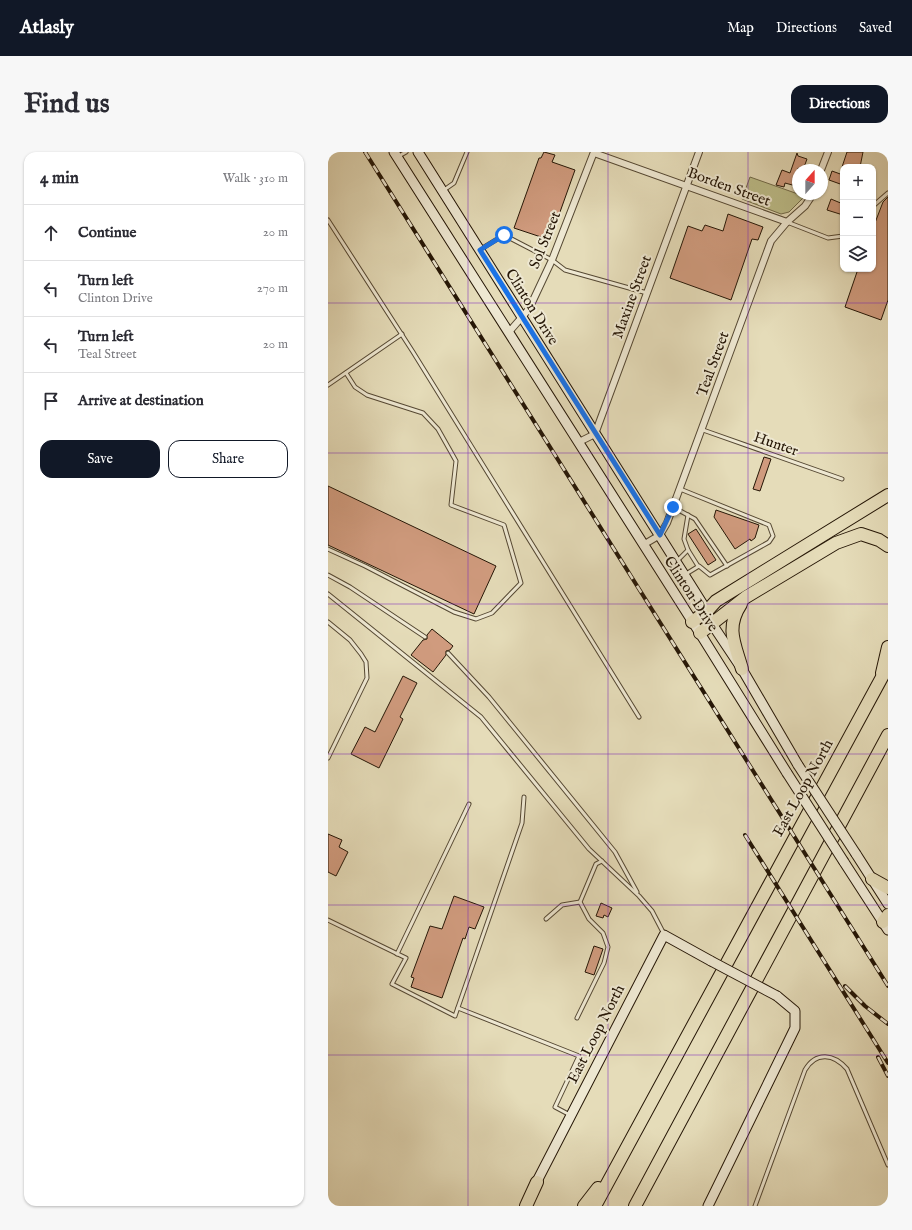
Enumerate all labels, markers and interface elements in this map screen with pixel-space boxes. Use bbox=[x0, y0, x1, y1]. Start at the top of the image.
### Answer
text: Atlasly bbox=[20, 16, 74, 40]
text: Map bbox=[727, 19, 754, 37]
text: Directions bbox=[776, 19, 837, 37]
text: Saved bbox=[859, 19, 892, 37]
button: Directions bbox=[791, 85, 888, 123]
text: Find us bbox=[24, 87, 110, 122]
street label: Borden Street bbox=[685, 163, 773, 211]
north arrow bbox=[792, 164, 828, 200]
map controls bbox=[840, 164, 876, 272]
button: + bbox=[840, 164, 876, 200]
text: 4 min bbox=[40, 168, 79, 189]
text: Walk · 310 m bbox=[223, 170, 288, 187]
button: − bbox=[840, 200, 876, 236]
street label: Sol Street bbox=[525, 208, 565, 272]
icon: ahead bbox=[40, 222, 62, 244]
text: Continue bbox=[78, 223, 136, 242]
text: 20 m bbox=[263, 224, 288, 241]
route start bbox=[495, 226, 513, 244]
button: layers bbox=[840, 236, 876, 272]
street label: Maxine Street bbox=[608, 253, 656, 341]
street label: Clinton Drive bbox=[501, 265, 563, 349]
text: Turn left bbox=[78, 271, 134, 290]
icon: left bbox=[40, 278, 62, 300]
text: 270 m bbox=[257, 280, 288, 297]
text: Clinton Drive bbox=[78, 290, 153, 307]
text: Turn left bbox=[78, 327, 134, 346]
street label: Teal Street bbox=[693, 329, 733, 399]
icon: left bbox=[40, 334, 62, 356]
text: 20 m bbox=[263, 336, 288, 353]
text: Teal Street bbox=[78, 346, 137, 363]
icon: arrive bbox=[40, 390, 62, 412]
text: Arrive at destination bbox=[78, 391, 204, 410]
street label: Hunter bbox=[751, 428, 801, 461]
button: Save bbox=[40, 440, 160, 478]
button: Share bbox=[168, 440, 288, 478]
route end bbox=[664, 498, 682, 516]
street label: Clinton Drive bbox=[660, 553, 722, 635]
street label: East Loop North bbox=[768, 736, 838, 840]
street label: East Loop North bbox=[563, 981, 629, 1087]

